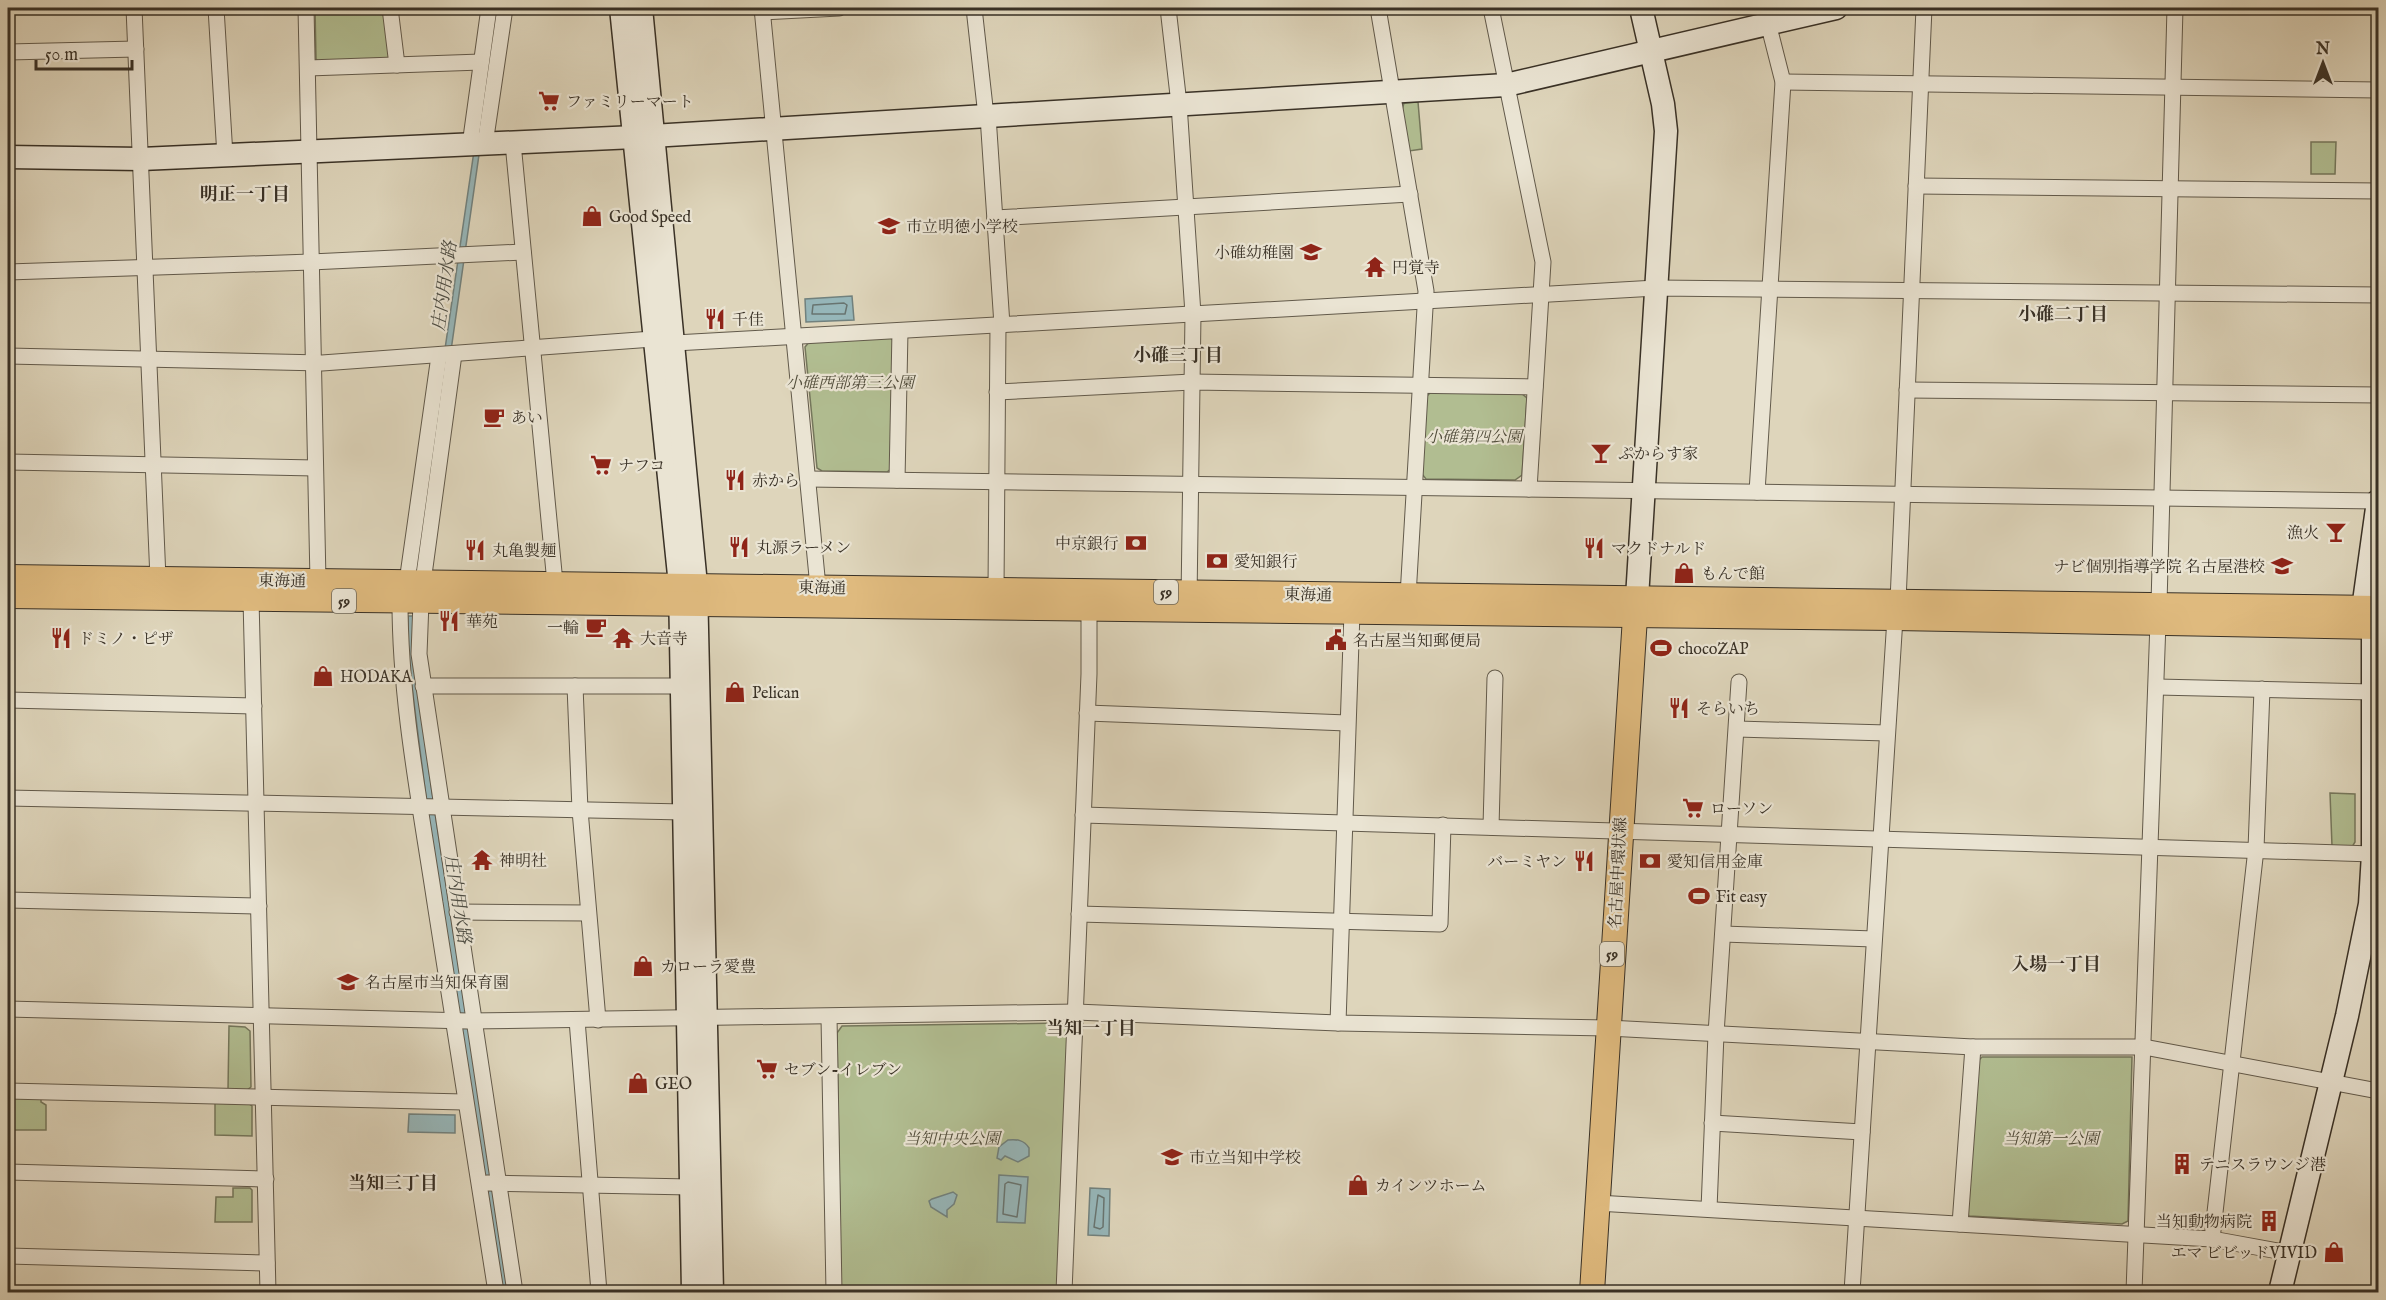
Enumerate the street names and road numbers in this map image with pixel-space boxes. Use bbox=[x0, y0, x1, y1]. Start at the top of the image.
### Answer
street label: 東海通 bbox=[258, 572, 306, 592]
street label: 東海通 bbox=[798, 579, 846, 599]
road number: 59 bbox=[1154, 580, 1178, 604]
street label: 東海通 bbox=[1284, 586, 1332, 606]
road number: 59 bbox=[332, 589, 356, 613]
street label: 名古屋中環状線 bbox=[1606, 817, 1632, 930]
road number: 59 bbox=[1600, 942, 1624, 966]

